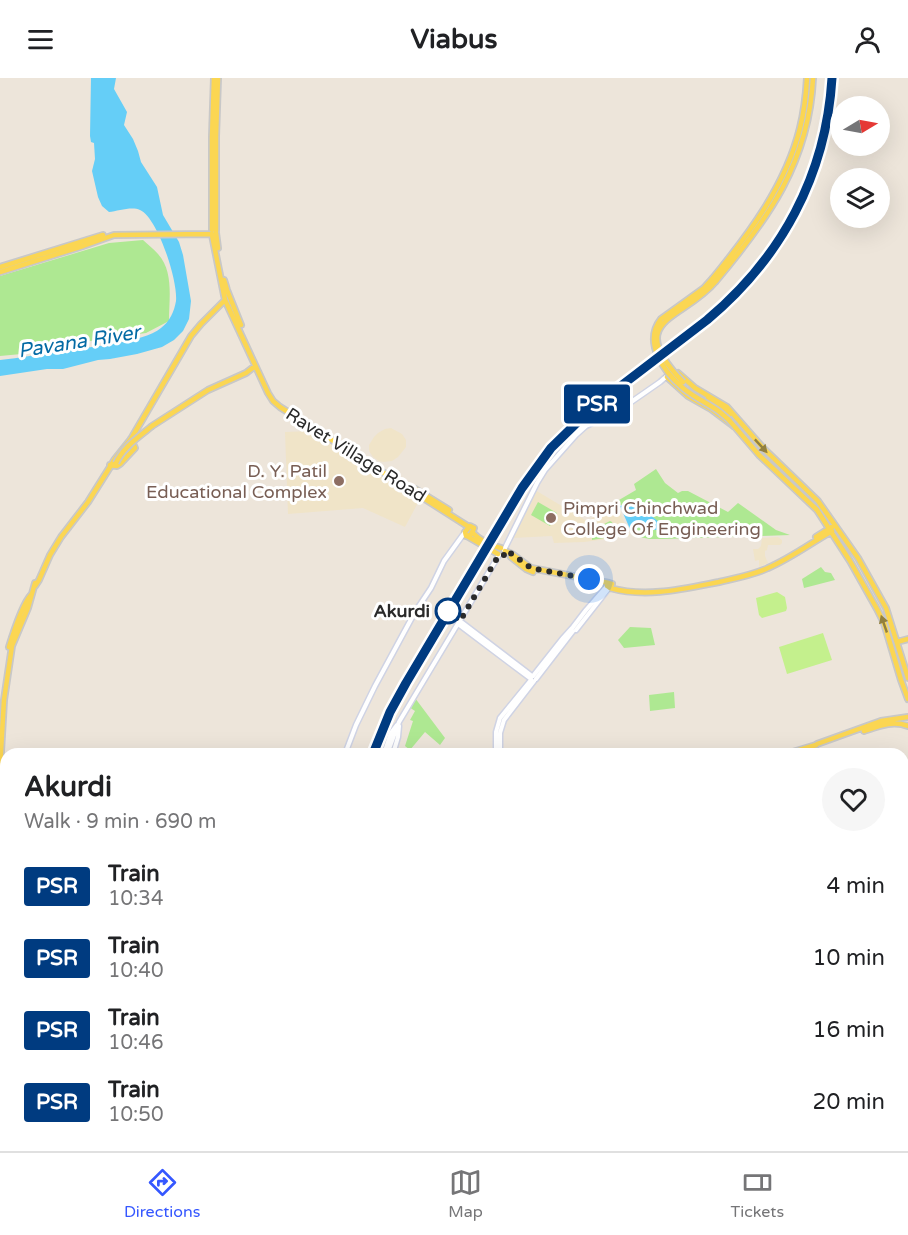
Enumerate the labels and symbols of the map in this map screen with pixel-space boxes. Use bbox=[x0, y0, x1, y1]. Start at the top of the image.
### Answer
north arrow bbox=[830, 96, 890, 156]
water label: Pavana River bbox=[17, 320, 144, 363]
line badge: PSR bbox=[562, 384, 632, 424]
street label: Ravet Village Road bbox=[282, 403, 430, 507]
one-way arrow bbox=[754, 439, 768, 454]
place label: D. Y. Patil Educational Complex bbox=[146, 460, 327, 503]
marker: D. Y. Patil Educational Complex bbox=[332, 474, 346, 488]
place label: Pimpri Chinchwad College Of Engineering bbox=[563, 497, 761, 540]
marker: Pimpri Chinchwad College Of Engineering bbox=[544, 511, 558, 525]
your location bbox=[574, 564, 604, 594]
marker: Akurdi bbox=[435, 598, 461, 624]
place label: Akurdi bbox=[373, 600, 430, 622]
one-way arrow bbox=[878, 615, 888, 633]

